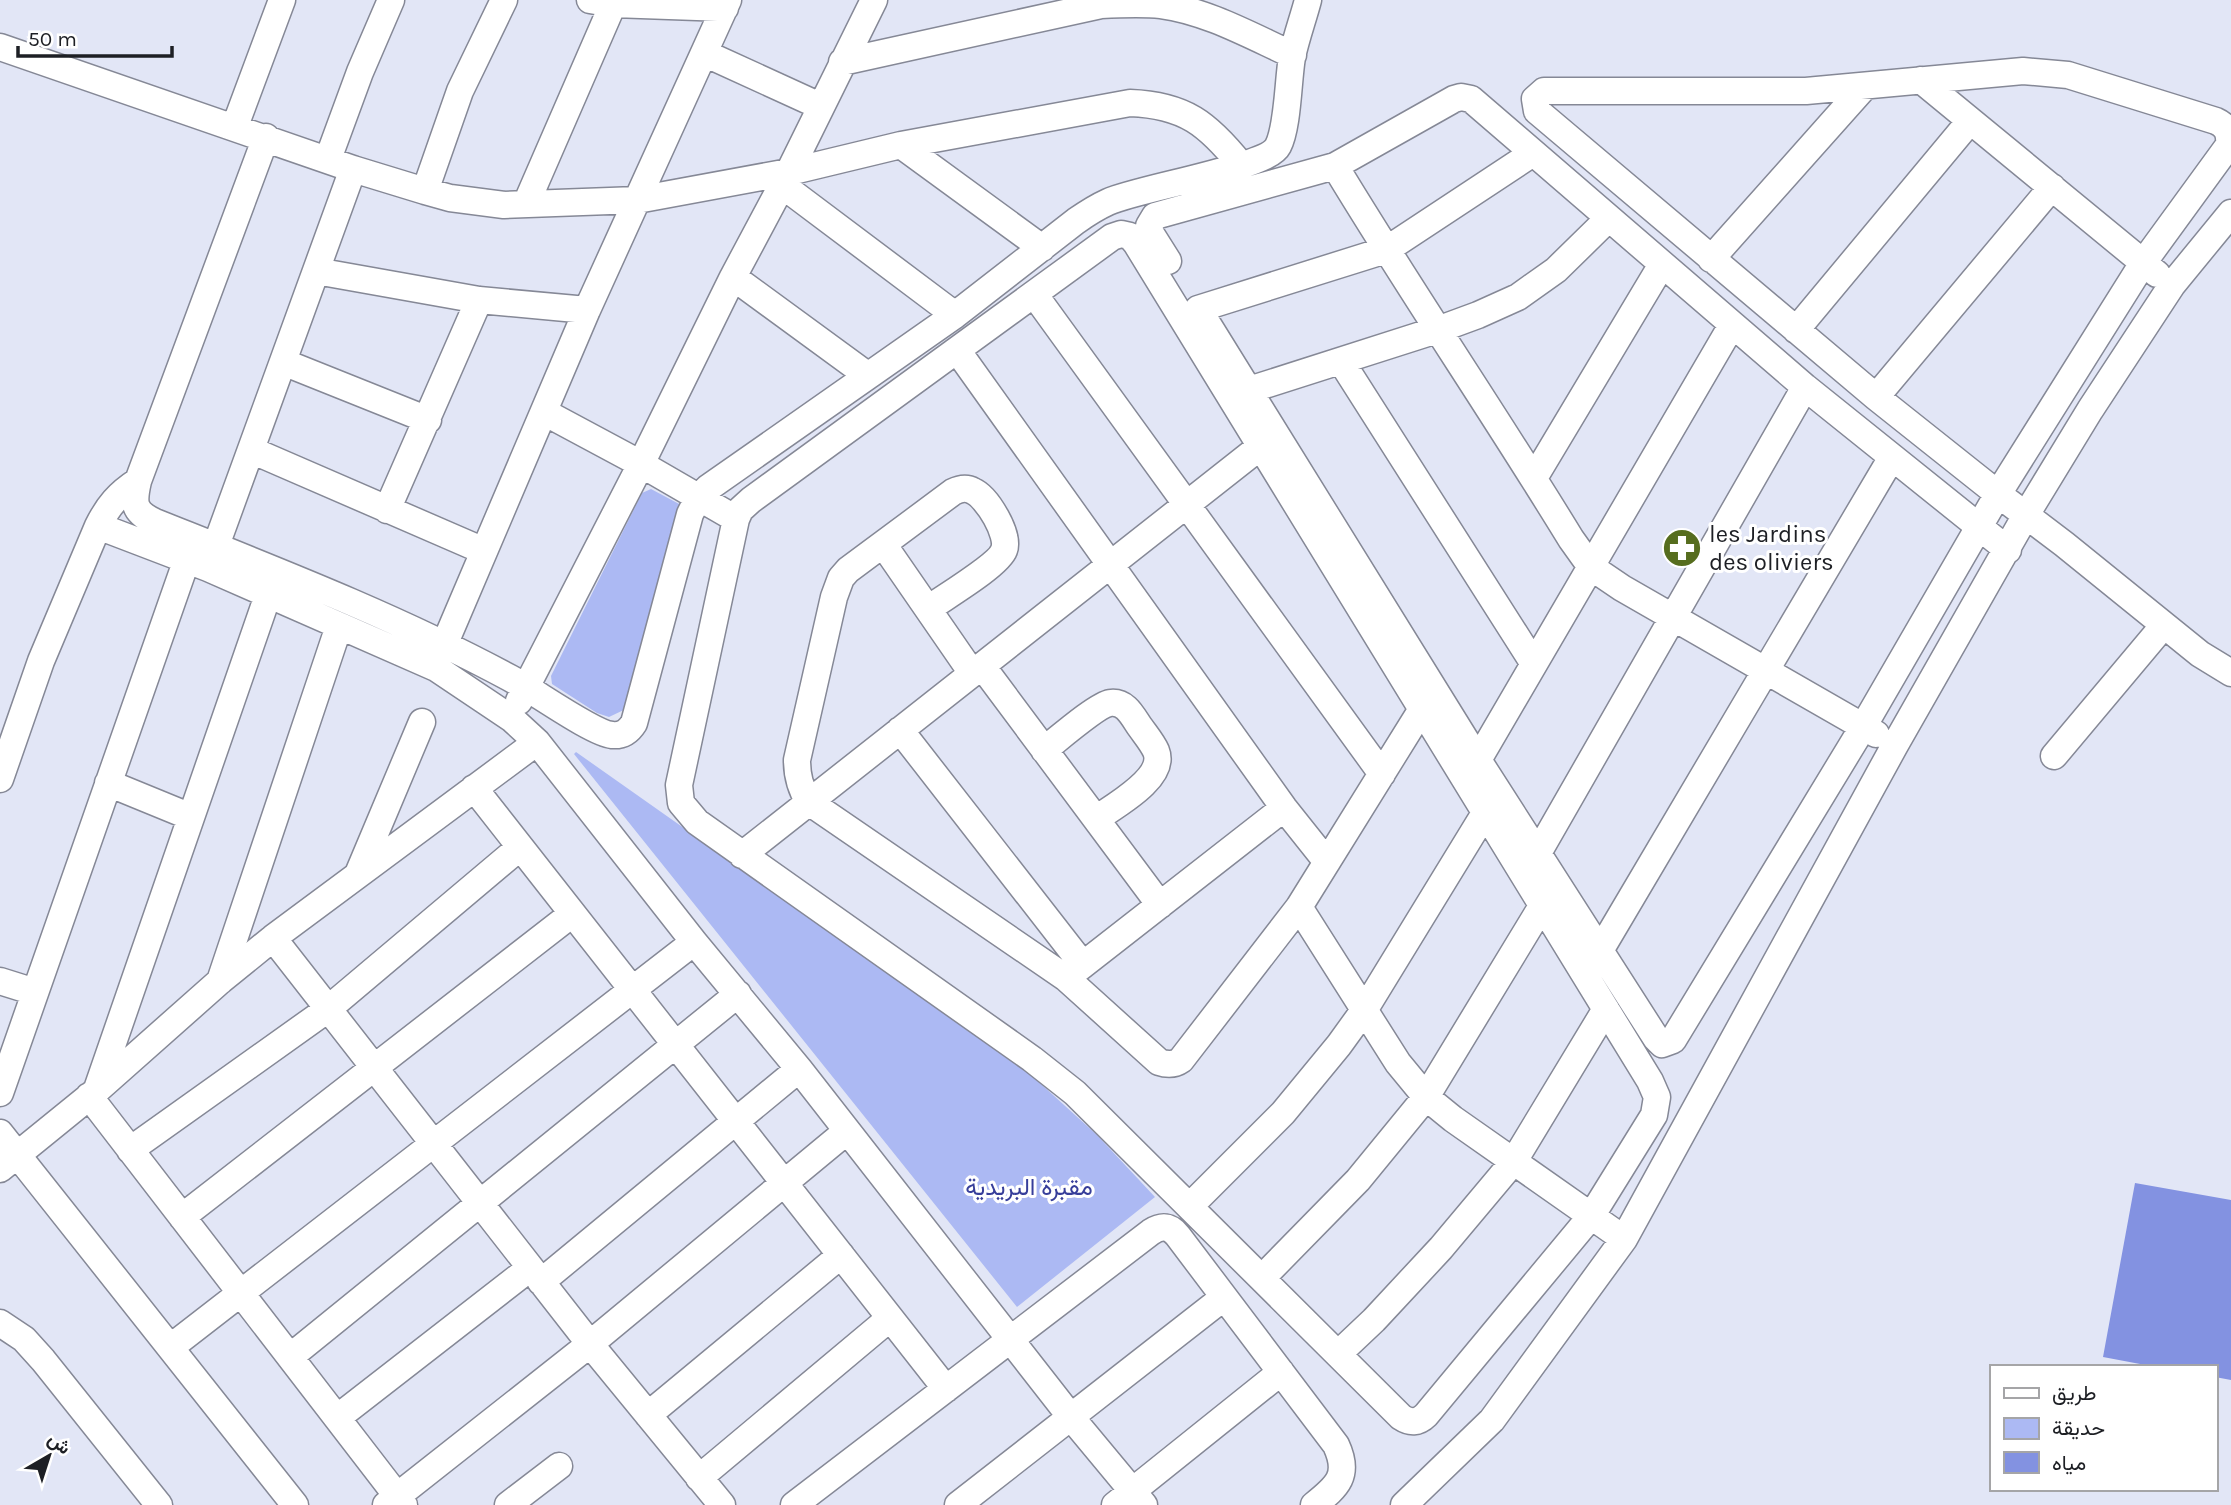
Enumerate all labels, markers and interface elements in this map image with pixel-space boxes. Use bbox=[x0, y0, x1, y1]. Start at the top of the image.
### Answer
scale bar bbox=[18, 14, 172, 58]
text: 50 m bbox=[28, 27, 77, 51]
place label: les Jardins des oliviers bbox=[1709, 520, 1834, 576]
pharmacy icon: les Jardins des oliviers bbox=[1661, 527, 1703, 569]
park label: مقبرة البريدية bbox=[965, 1173, 1093, 1202]
legend bbox=[1990, 1365, 2217, 1491]
text: طريق bbox=[2052, 1381, 2097, 1406]
text: حديقة bbox=[2052, 1416, 2105, 1440]
north arrow bbox=[14, 1421, 84, 1491]
text: ش bbox=[43, 1428, 75, 1459]
text: مياه bbox=[2052, 1451, 2086, 1475]

